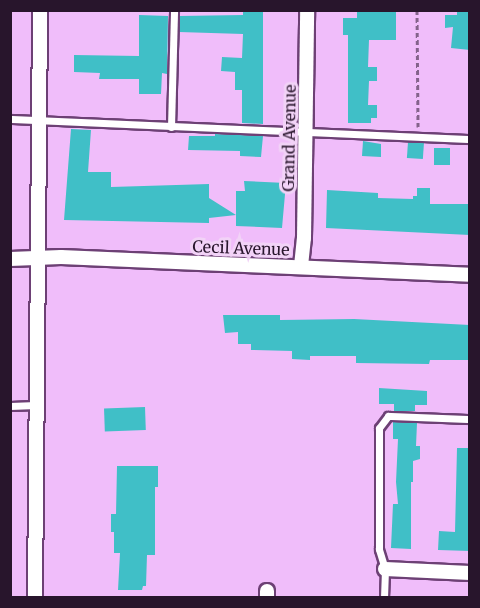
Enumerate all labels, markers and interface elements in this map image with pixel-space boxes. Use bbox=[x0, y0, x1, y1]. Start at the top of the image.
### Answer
street label: Grand Avenue bbox=[278, 84, 300, 192]
street label: Cecil Avenue bbox=[192, 237, 290, 259]

